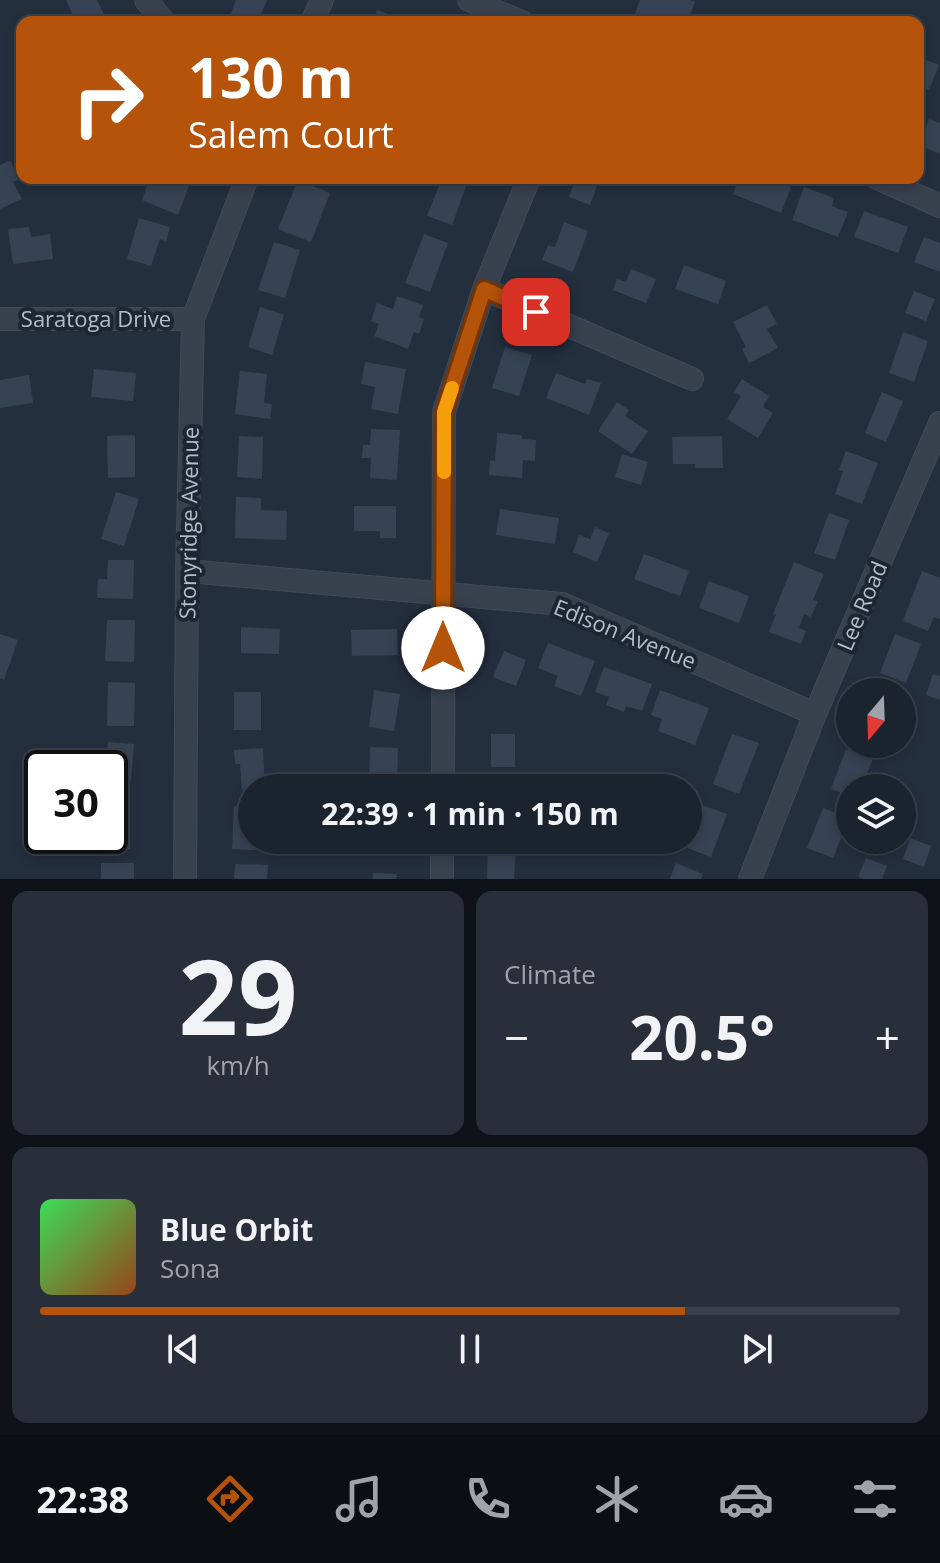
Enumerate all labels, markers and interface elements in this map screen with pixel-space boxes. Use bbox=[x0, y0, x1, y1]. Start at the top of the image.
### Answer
text: 130 m bbox=[188, 38, 354, 114]
icon: right bbox=[56, 48, 160, 152]
text: Salem Court bbox=[188, 110, 394, 159]
pin bbox=[502, 278, 570, 346]
icon: arrive bbox=[514, 290, 558, 334]
street label: Saratoga Drive bbox=[21, 303, 171, 333]
street label: Stonyridge Avenue bbox=[171, 427, 205, 619]
street label: Lee Road bbox=[829, 556, 893, 655]
street label: Edison Avenue bbox=[550, 591, 701, 675]
position arrow bbox=[401, 606, 485, 690]
north arrow bbox=[836, 678, 916, 758]
map controls bbox=[836, 678, 916, 854]
speed limit sign: 30 bbox=[24, 750, 128, 854]
button: layers bbox=[836, 774, 916, 854]
text: 22:39 · 1 min · 150 m bbox=[321, 793, 619, 834]
text: 29 bbox=[179, 924, 297, 1065]
text: Climate bbox=[504, 956, 596, 992]
text: 20.5° bbox=[629, 996, 775, 1078]
text: − bbox=[504, 1007, 529, 1067]
text: + bbox=[875, 1007, 900, 1067]
text: km/h bbox=[206, 1047, 270, 1083]
text: Blue Orbit bbox=[160, 1209, 313, 1250]
text: Sona bbox=[160, 1250, 220, 1286]
icon: previous bbox=[161, 1327, 205, 1371]
icon: pause bbox=[448, 1327, 492, 1371]
icon: next bbox=[735, 1327, 779, 1371]
icon: directions bbox=[202, 1471, 258, 1527]
icon: music bbox=[331, 1471, 387, 1527]
icon: phone bbox=[460, 1471, 516, 1527]
icon: climate bbox=[589, 1471, 645, 1527]
icon: car bbox=[718, 1471, 774, 1527]
icon: filters bbox=[847, 1471, 903, 1527]
text: 22:38 bbox=[37, 1475, 129, 1524]

